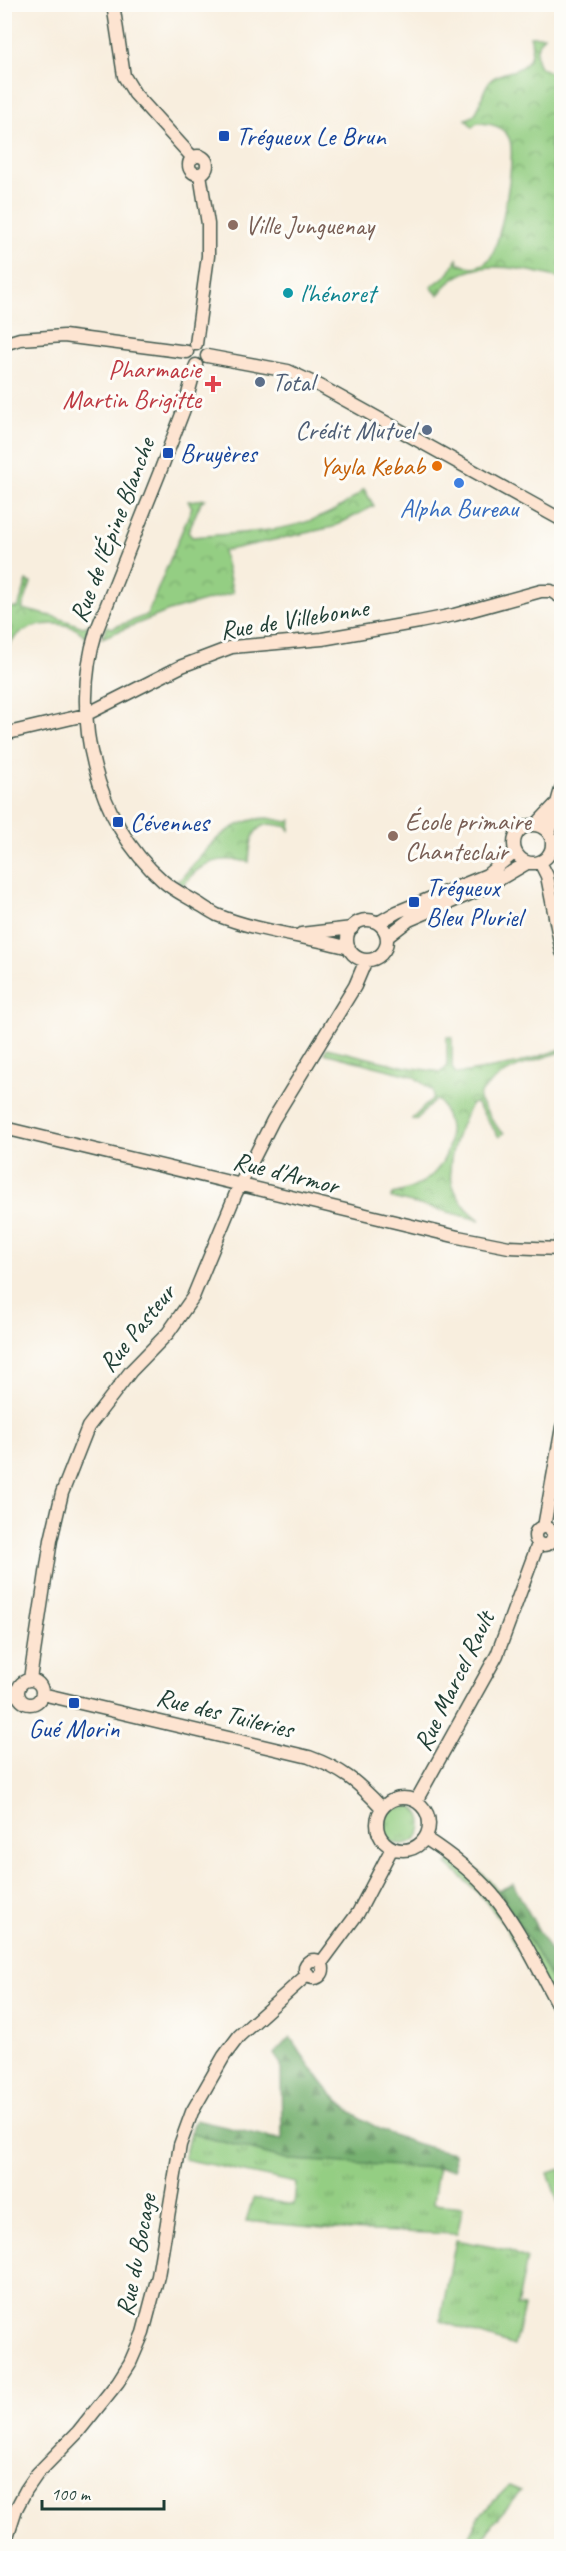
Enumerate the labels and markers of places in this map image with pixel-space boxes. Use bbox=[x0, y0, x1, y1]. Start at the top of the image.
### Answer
place label: Trégueux Le Brun bbox=[236, 120, 387, 153]
marker: Trégueux Le Brun bbox=[217, 129, 231, 143]
place label: Ville Junguenay bbox=[245, 209, 376, 242]
marker: Ville Junguenay bbox=[226, 218, 240, 232]
place label: l'hénoret bbox=[300, 277, 379, 310]
marker: l'hénoret bbox=[281, 286, 295, 300]
place label: Pharmacie Martin Brigitte bbox=[63, 353, 204, 416]
place label: Total bbox=[272, 366, 319, 399]
marker: Total bbox=[253, 375, 267, 389]
marker: Pharmacie Martin Brigitte bbox=[206, 377, 220, 391]
place label: Crédit Mutuel bbox=[295, 414, 420, 447]
marker: Crédit Mutuel bbox=[420, 423, 434, 437]
place label: Bruyères bbox=[180, 437, 259, 470]
marker: Bruyères bbox=[161, 446, 175, 460]
place label: Yayla Kebab bbox=[318, 450, 427, 483]
marker: Yayla Kebab bbox=[430, 459, 444, 473]
marker: Alpha Bureau bbox=[452, 476, 466, 490]
place label: Alpha Bureau bbox=[400, 492, 521, 525]
place label: École primaire Chanteclair bbox=[405, 805, 532, 868]
place label: Cévennes bbox=[130, 806, 211, 839]
marker: Cévennes bbox=[111, 815, 125, 829]
marker: École primaire Chanteclair bbox=[386, 829, 400, 843]
place label: Trégueux Bleu Pluriel bbox=[426, 871, 526, 934]
marker: Trégueux Bleu Pluriel bbox=[407, 895, 421, 909]
marker: Gué Morin bbox=[67, 1696, 81, 1710]
place label: Gué Morin bbox=[29, 1712, 120, 1745]

